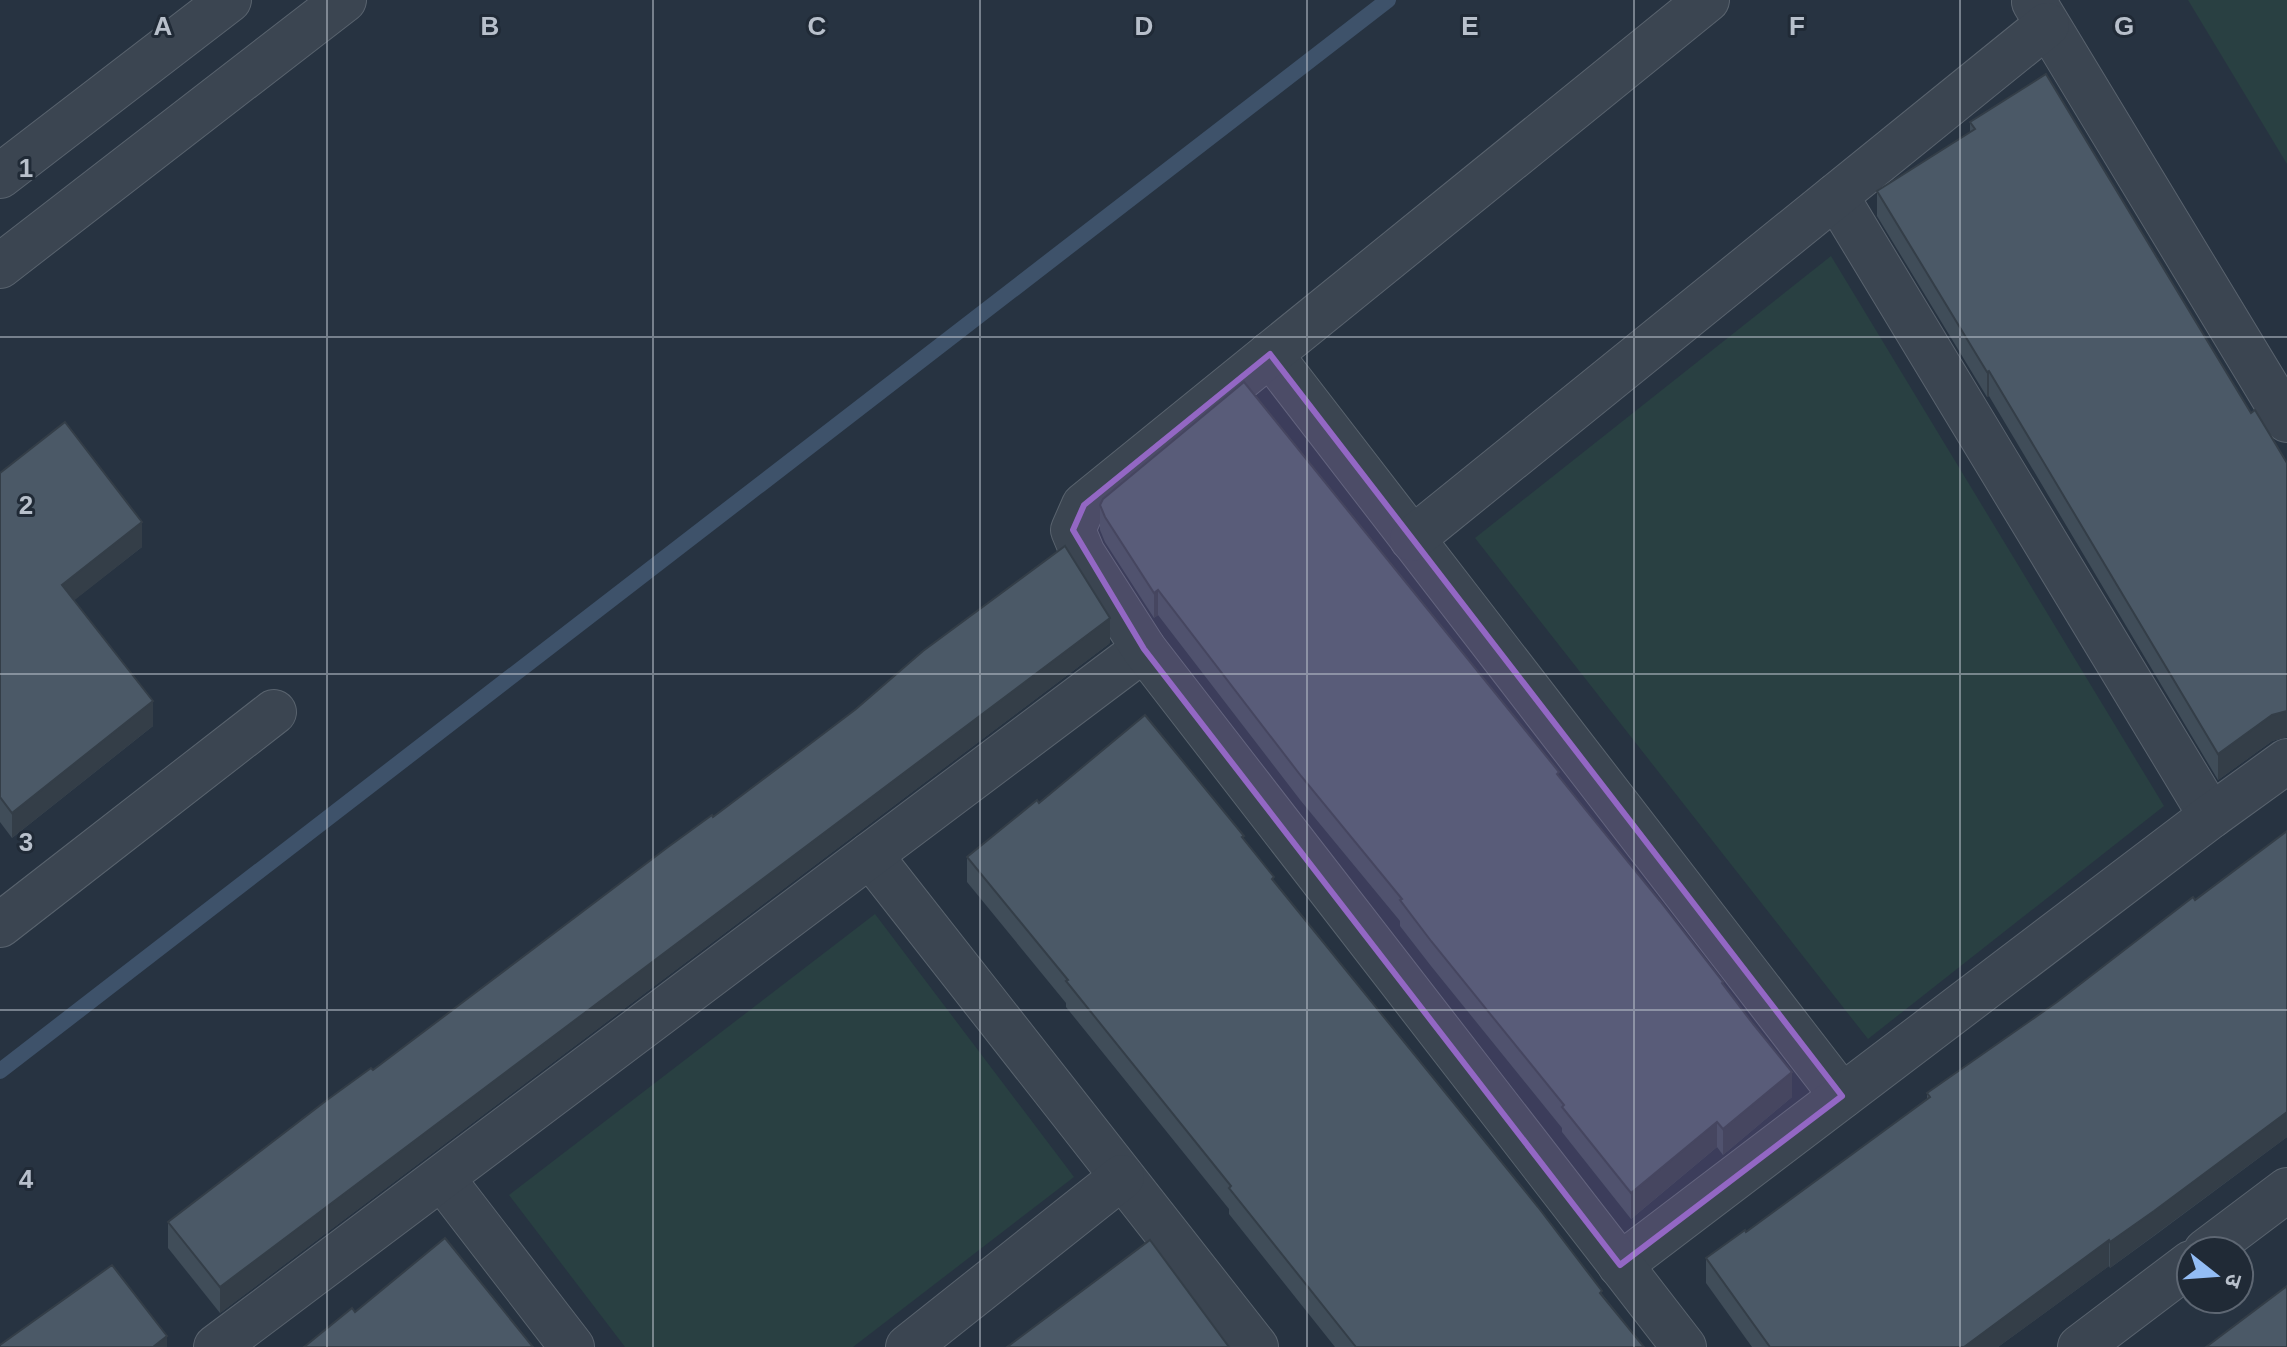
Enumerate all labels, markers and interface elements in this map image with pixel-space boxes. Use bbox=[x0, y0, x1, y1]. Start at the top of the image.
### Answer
text: A bbox=[154, 11, 173, 41]
text: B bbox=[481, 11, 499, 41]
text: C bbox=[808, 11, 827, 41]
text: D bbox=[1135, 11, 1153, 41]
text: E bbox=[1461, 11, 1479, 41]
text: F bbox=[1789, 11, 1805, 41]
text: G bbox=[2114, 11, 2134, 41]
text: 1 bbox=[19, 153, 33, 183]
text: 2 bbox=[19, 490, 33, 520]
text: 3 bbox=[19, 827, 33, 857]
text: 4 bbox=[19, 1164, 34, 1194]
north arrow bbox=[2175, 1235, 2255, 1315]
text: उ bbox=[2219, 1271, 2247, 1292]

